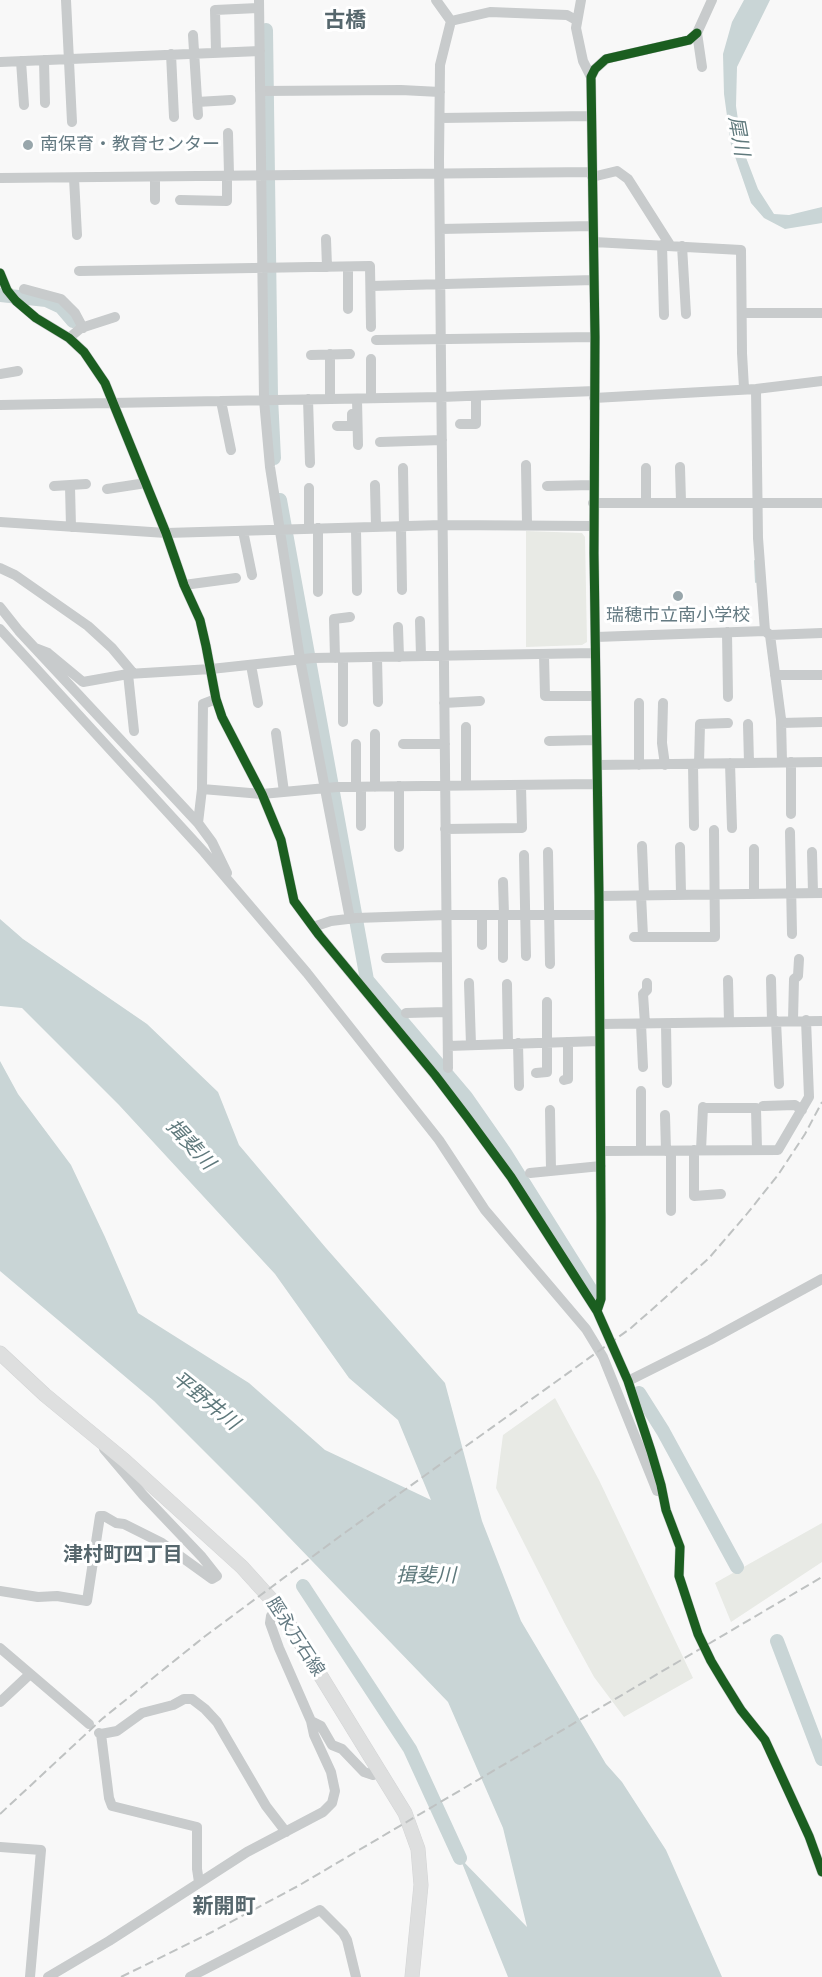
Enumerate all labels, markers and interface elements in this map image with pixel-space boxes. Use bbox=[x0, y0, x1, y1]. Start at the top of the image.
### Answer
district label: 古橋 bbox=[324, 8, 366, 34]
water label: 犀川 bbox=[723, 114, 753, 158]
place label: 南保育・教育センター bbox=[40, 134, 220, 156]
marker: 南保育・教育センター bbox=[21, 138, 35, 152]
marker: 瑞穂市立南小学校 bbox=[671, 589, 685, 603]
place label: 瑞穂市立南小学校 bbox=[606, 605, 750, 627]
water label: 揖斐川 bbox=[161, 1115, 219, 1175]
water label: 平野井川 bbox=[166, 1367, 244, 1435]
district label: 津村町四丁目 bbox=[63, 1543, 183, 1567]
water label: 揖斐川 bbox=[396, 1564, 456, 1588]
street label: 脛永万石線 bbox=[261, 1593, 329, 1681]
district label: 新開町 bbox=[193, 1894, 255, 1920]

